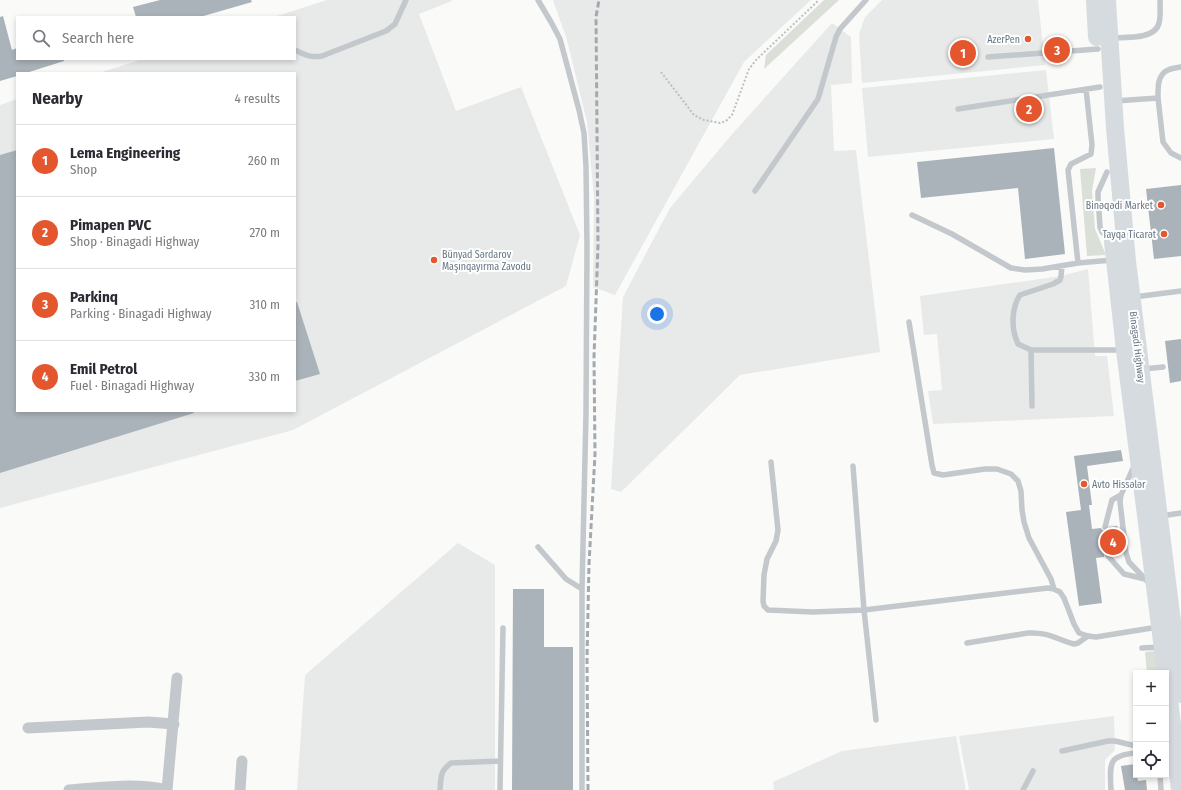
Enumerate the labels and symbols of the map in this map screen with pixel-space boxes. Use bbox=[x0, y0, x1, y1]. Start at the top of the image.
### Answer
place label: AzerPen bbox=[987, 34, 1020, 46]
marker: AzerPen bbox=[1023, 34, 1033, 44]
pin: 3 bbox=[1044, 35, 1070, 65]
pin: 1 bbox=[950, 38, 976, 68]
pin: 2 bbox=[1016, 94, 1042, 124]
place label: Binəqədi Market bbox=[1086, 200, 1154, 212]
marker: Binəqədi Market bbox=[1156, 200, 1166, 210]
place label: Tayqa Ticarət bbox=[1102, 229, 1157, 241]
marker: Tayqa Ticarət bbox=[1159, 229, 1169, 239]
place label: Bünyad Sərdarov Maşınqayırma Zavodu bbox=[442, 249, 531, 273]
marker: Bünyad Sərdarov Maşınqayırma Zavodu bbox=[429, 255, 439, 265]
your location bbox=[647, 304, 667, 324]
street label: Binagadi Highway bbox=[1127, 311, 1147, 384]
marker: Avto Hissələr bbox=[1079, 479, 1089, 489]
place label: Avto Hissələr bbox=[1092, 479, 1146, 491]
pin: 4 bbox=[1100, 527, 1126, 557]

